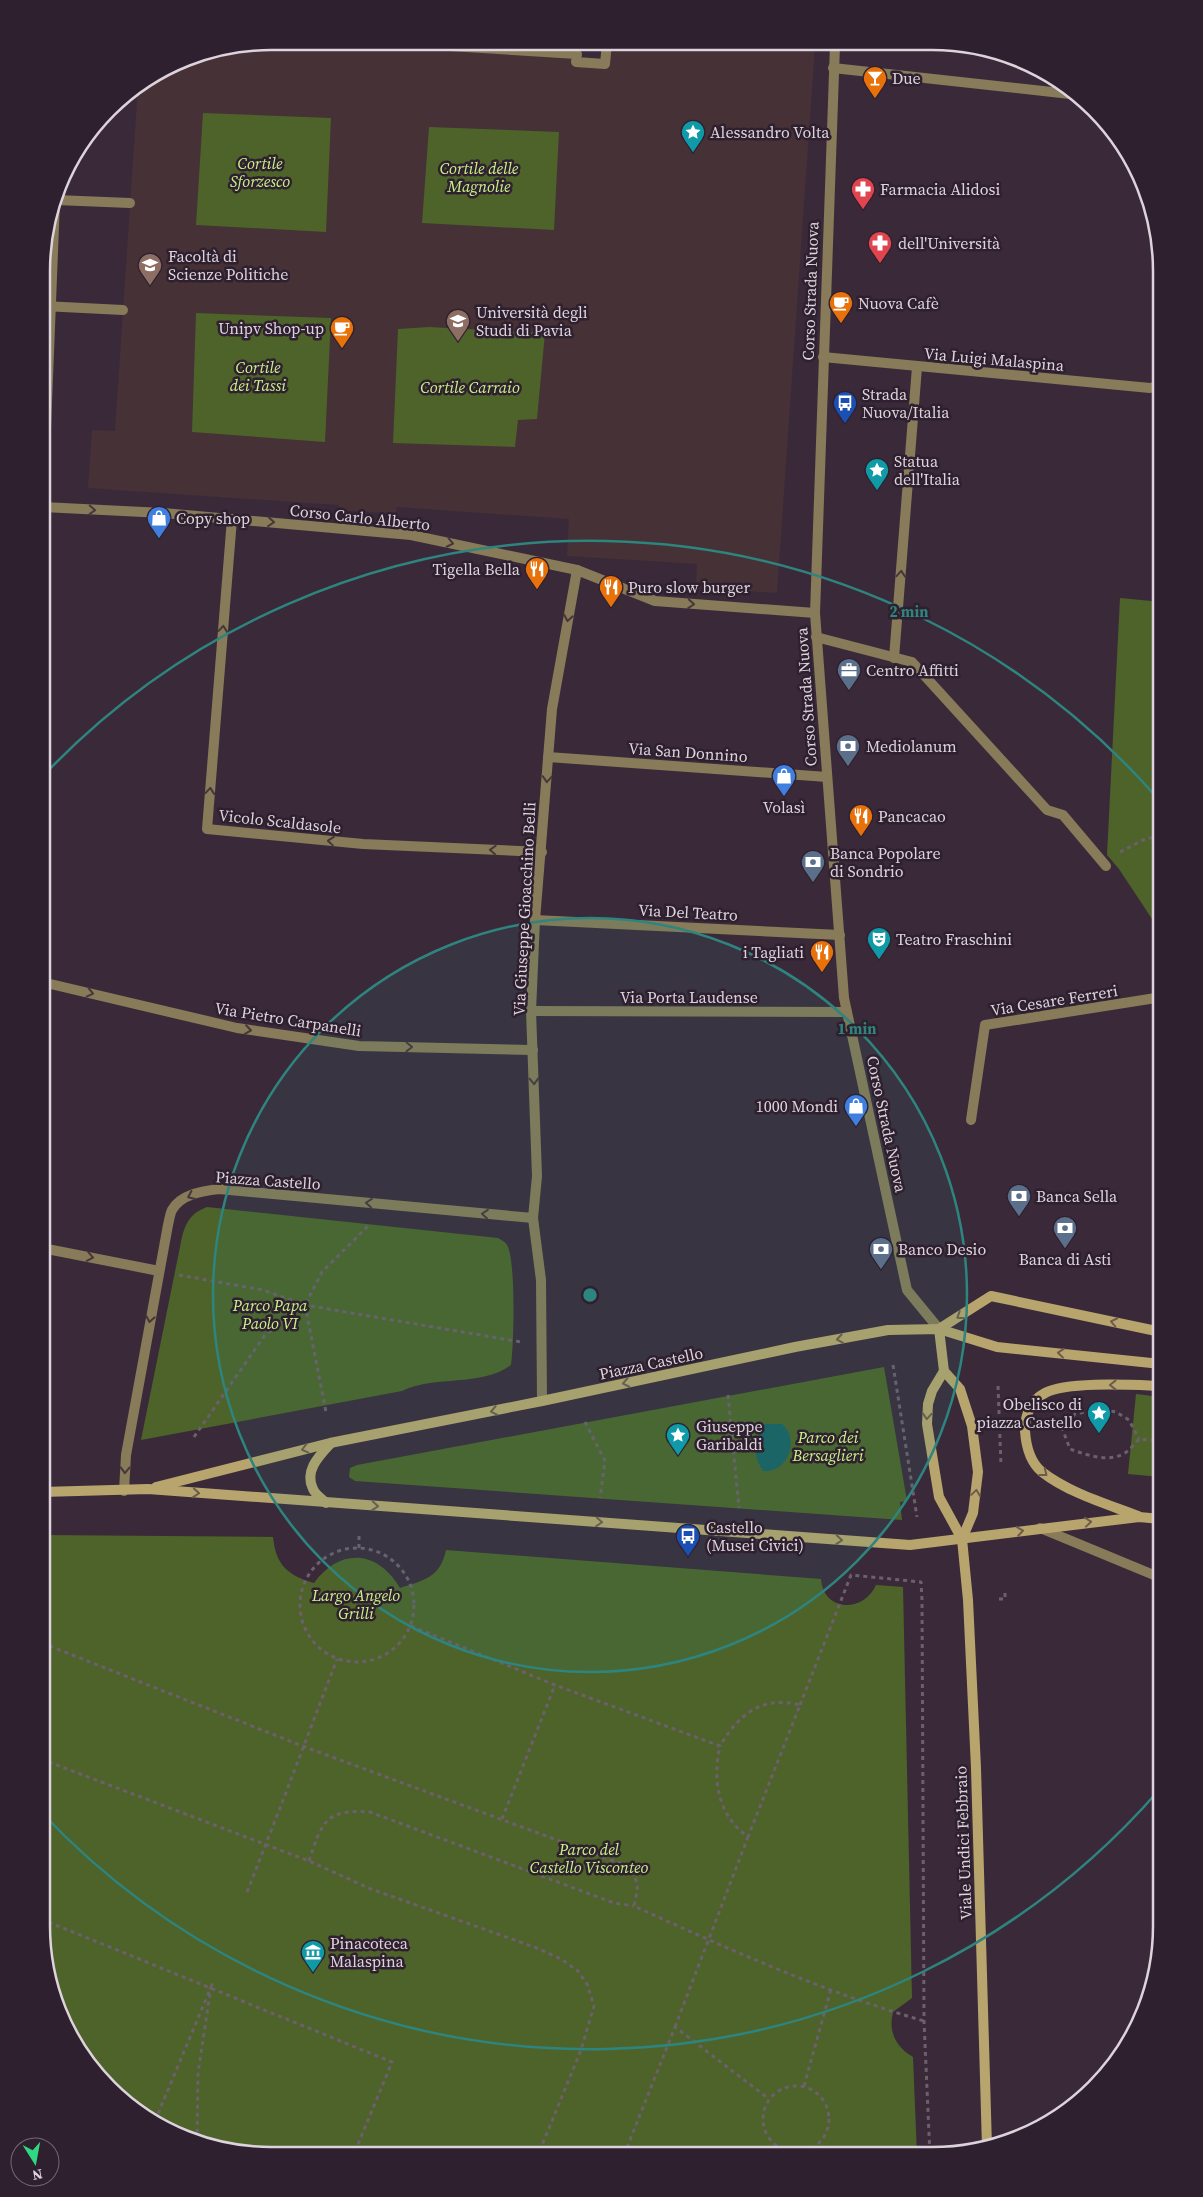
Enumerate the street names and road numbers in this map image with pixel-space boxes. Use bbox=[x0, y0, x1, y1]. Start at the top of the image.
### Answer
street label: Corso Strada Nuova bbox=[797, 220, 823, 361]
street label: Via Luigi Malaspina bbox=[923, 342, 1066, 376]
street label: Corso Carlo Alberto bbox=[289, 499, 431, 535]
street label: Corso Strada Nuova bbox=[790, 626, 822, 767]
street label: Via San Donnino bbox=[628, 737, 749, 767]
street label: Via Giuseppe Gioacchino Belli bbox=[507, 801, 541, 1017]
street label: Vicolo Scaldasole bbox=[218, 804, 342, 838]
street label: Via Del Teatro bbox=[638, 898, 739, 926]
street label: Via Cesare Ferreri bbox=[989, 979, 1119, 1021]
street label: Via Porta Laudense bbox=[620, 986, 758, 1008]
street label: Via Pietro Carpanelli bbox=[213, 997, 363, 1041]
street label: Corso Strada Nuova bbox=[862, 1054, 912, 1195]
street label: Piazza Castello bbox=[215, 1165, 322, 1195]
street label: Piazza Castello bbox=[597, 1341, 705, 1385]
street label: Viale Undici Febbraio bbox=[949, 1765, 977, 1920]

